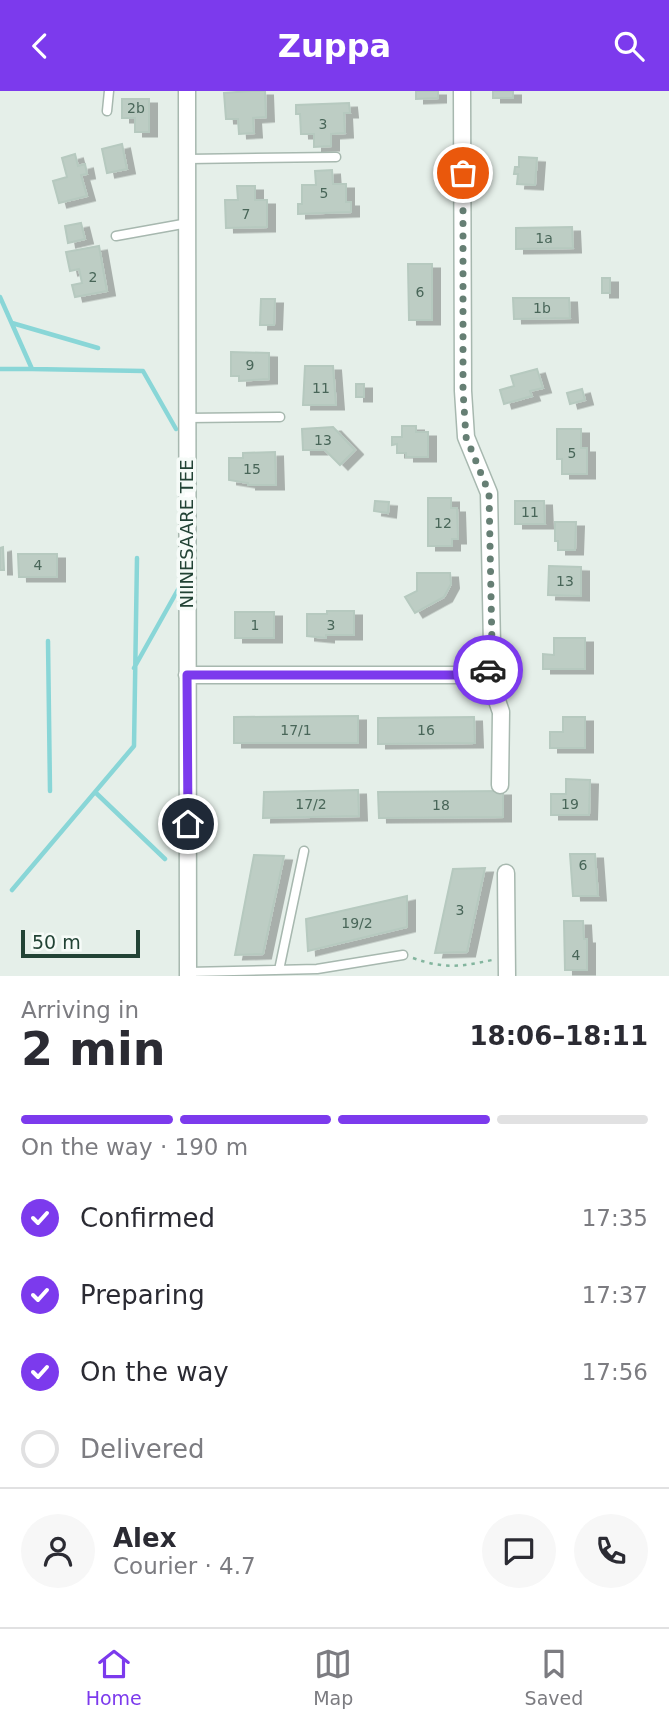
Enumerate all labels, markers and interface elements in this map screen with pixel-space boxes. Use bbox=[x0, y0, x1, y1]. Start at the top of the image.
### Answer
icon: back bbox=[21, 27, 59, 65]
text: Zuppa bbox=[278, 27, 391, 65]
icon: search bbox=[610, 27, 648, 65]
house number: 2b bbox=[127, 100, 145, 116]
house number: 3 bbox=[319, 116, 327, 132]
pin bbox=[433, 143, 493, 203]
icon: bag bbox=[444, 154, 482, 192]
house number: 5 bbox=[320, 185, 328, 201]
house number: 7 bbox=[242, 206, 250, 222]
house number: 1a bbox=[535, 230, 553, 246]
house number: 2 bbox=[89, 269, 97, 285]
house number: 6 bbox=[416, 284, 425, 300]
house number: 1b bbox=[533, 300, 551, 316]
house number: 9 bbox=[246, 357, 254, 373]
house number: 11 bbox=[312, 380, 330, 396]
house number: 13 bbox=[314, 432, 332, 448]
house number: 5 bbox=[568, 445, 576, 461]
street label: NIINESAARE TEE bbox=[176, 459, 197, 609]
house number: 15 bbox=[243, 461, 261, 477]
house number: 11 bbox=[521, 504, 539, 520]
house number: 12 bbox=[434, 515, 452, 531]
house number: 4 bbox=[34, 557, 43, 573]
house number: 13 bbox=[556, 573, 574, 589]
house number: 1 bbox=[251, 617, 259, 633]
house number: 3 bbox=[327, 617, 335, 633]
courier bbox=[453, 635, 523, 705]
icon: car bbox=[469, 651, 507, 689]
house number: 17/1 bbox=[280, 722, 312, 738]
house number: 16 bbox=[417, 722, 435, 738]
pin bbox=[158, 794, 218, 854]
house number: 17/2 bbox=[295, 796, 327, 812]
house number: 19 bbox=[561, 796, 579, 812]
house number: 18 bbox=[432, 797, 450, 813]
icon: home bbox=[169, 805, 207, 843]
house number: 6 bbox=[579, 857, 588, 873]
house number: 3 bbox=[456, 902, 464, 918]
house number: 19/2 bbox=[341, 915, 373, 931]
scale bar bbox=[21, 927, 140, 959]
text: 50 m bbox=[32, 931, 81, 953]
house number: 4 bbox=[572, 947, 581, 963]
text: Arriving in bbox=[21, 997, 139, 1023]
text: 18:06–18:11 bbox=[469, 1021, 648, 1051]
text: 2 min bbox=[21, 1022, 165, 1076]
text: On the way · 190 m bbox=[21, 1134, 248, 1160]
icon: check bbox=[21, 1199, 59, 1237]
text: Confirmed bbox=[80, 1203, 215, 1233]
text: 17:35 bbox=[582, 1205, 648, 1231]
icon: check bbox=[21, 1276, 59, 1314]
text: Preparing bbox=[80, 1280, 205, 1310]
text: 17:37 bbox=[582, 1282, 648, 1308]
icon: check bbox=[21, 1353, 59, 1391]
text: On the way bbox=[80, 1357, 229, 1387]
text: 17:56 bbox=[582, 1359, 648, 1385]
text: Delivered bbox=[80, 1434, 204, 1464]
button: person bbox=[21, 1514, 95, 1588]
button: chat bbox=[482, 1514, 556, 1588]
button: phone bbox=[574, 1514, 648, 1588]
text: Alex bbox=[113, 1523, 176, 1553]
text: Courier · 4.7 bbox=[113, 1553, 256, 1579]
tab: Home bbox=[86, 1645, 142, 1709]
tab: Map bbox=[313, 1645, 353, 1709]
tab: Saved bbox=[525, 1645, 583, 1709]

